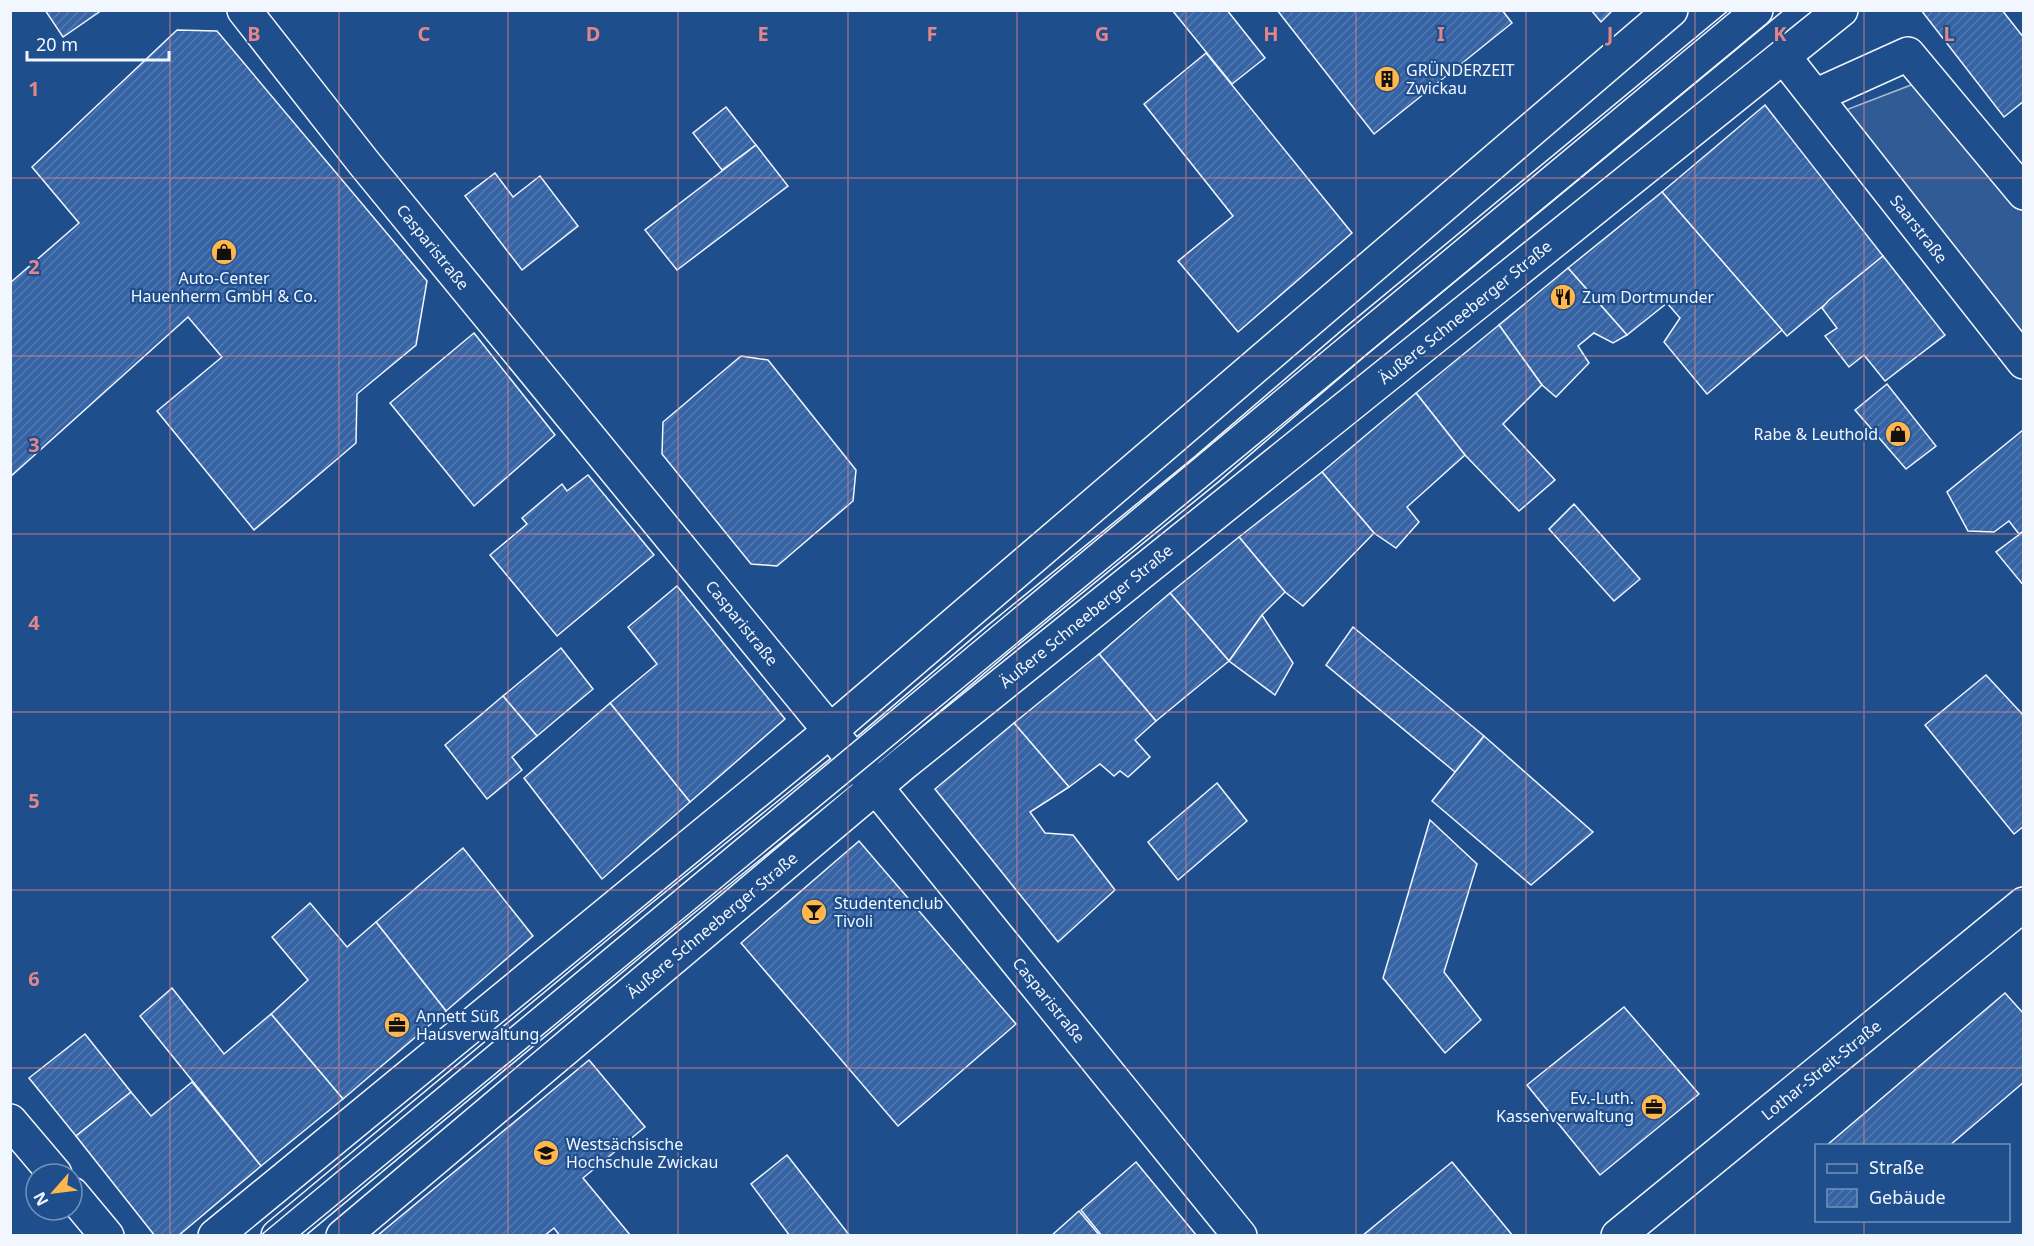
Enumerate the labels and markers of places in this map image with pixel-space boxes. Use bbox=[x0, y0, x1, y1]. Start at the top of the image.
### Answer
place label: GRÜNDERZEIT Zwickau bbox=[1406, 59, 1514, 99]
building icon: GRÜNDERZEIT Zwickau bbox=[1372, 64, 1402, 94]
shop icon: Auto-Center Hauenherm GmbH & Co. bbox=[209, 237, 239, 267]
place label: Auto-Center Hauenherm GmbH & Co. bbox=[131, 267, 317, 307]
restaurant icon: Zum Dortmunder bbox=[1548, 282, 1578, 312]
place label: Zum Dortmunder bbox=[1582, 286, 1715, 308]
shop icon: Rabe & Leuthold bbox=[1883, 419, 1913, 449]
place label: Rabe & Leuthold bbox=[1754, 423, 1878, 445]
place label: Studentenclub Tivoli bbox=[834, 892, 943, 932]
bar icon: Studentenclub Tivoli bbox=[799, 897, 829, 927]
place label: Annett Süß Hausverwaltung bbox=[416, 1005, 539, 1045]
office icon: Annett Süß Hausverwaltung bbox=[382, 1010, 412, 1040]
place label: Ev.-Luth. Kassenverwaltung bbox=[1496, 1087, 1634, 1127]
office icon: Ev.-Luth. Kassenverwaltung bbox=[1639, 1092, 1669, 1122]
place label: Westsächsische Hochschule Zwickau bbox=[566, 1133, 718, 1173]
school or university icon: Westsächsische Hochschule Zwickau bbox=[531, 1138, 561, 1168]

